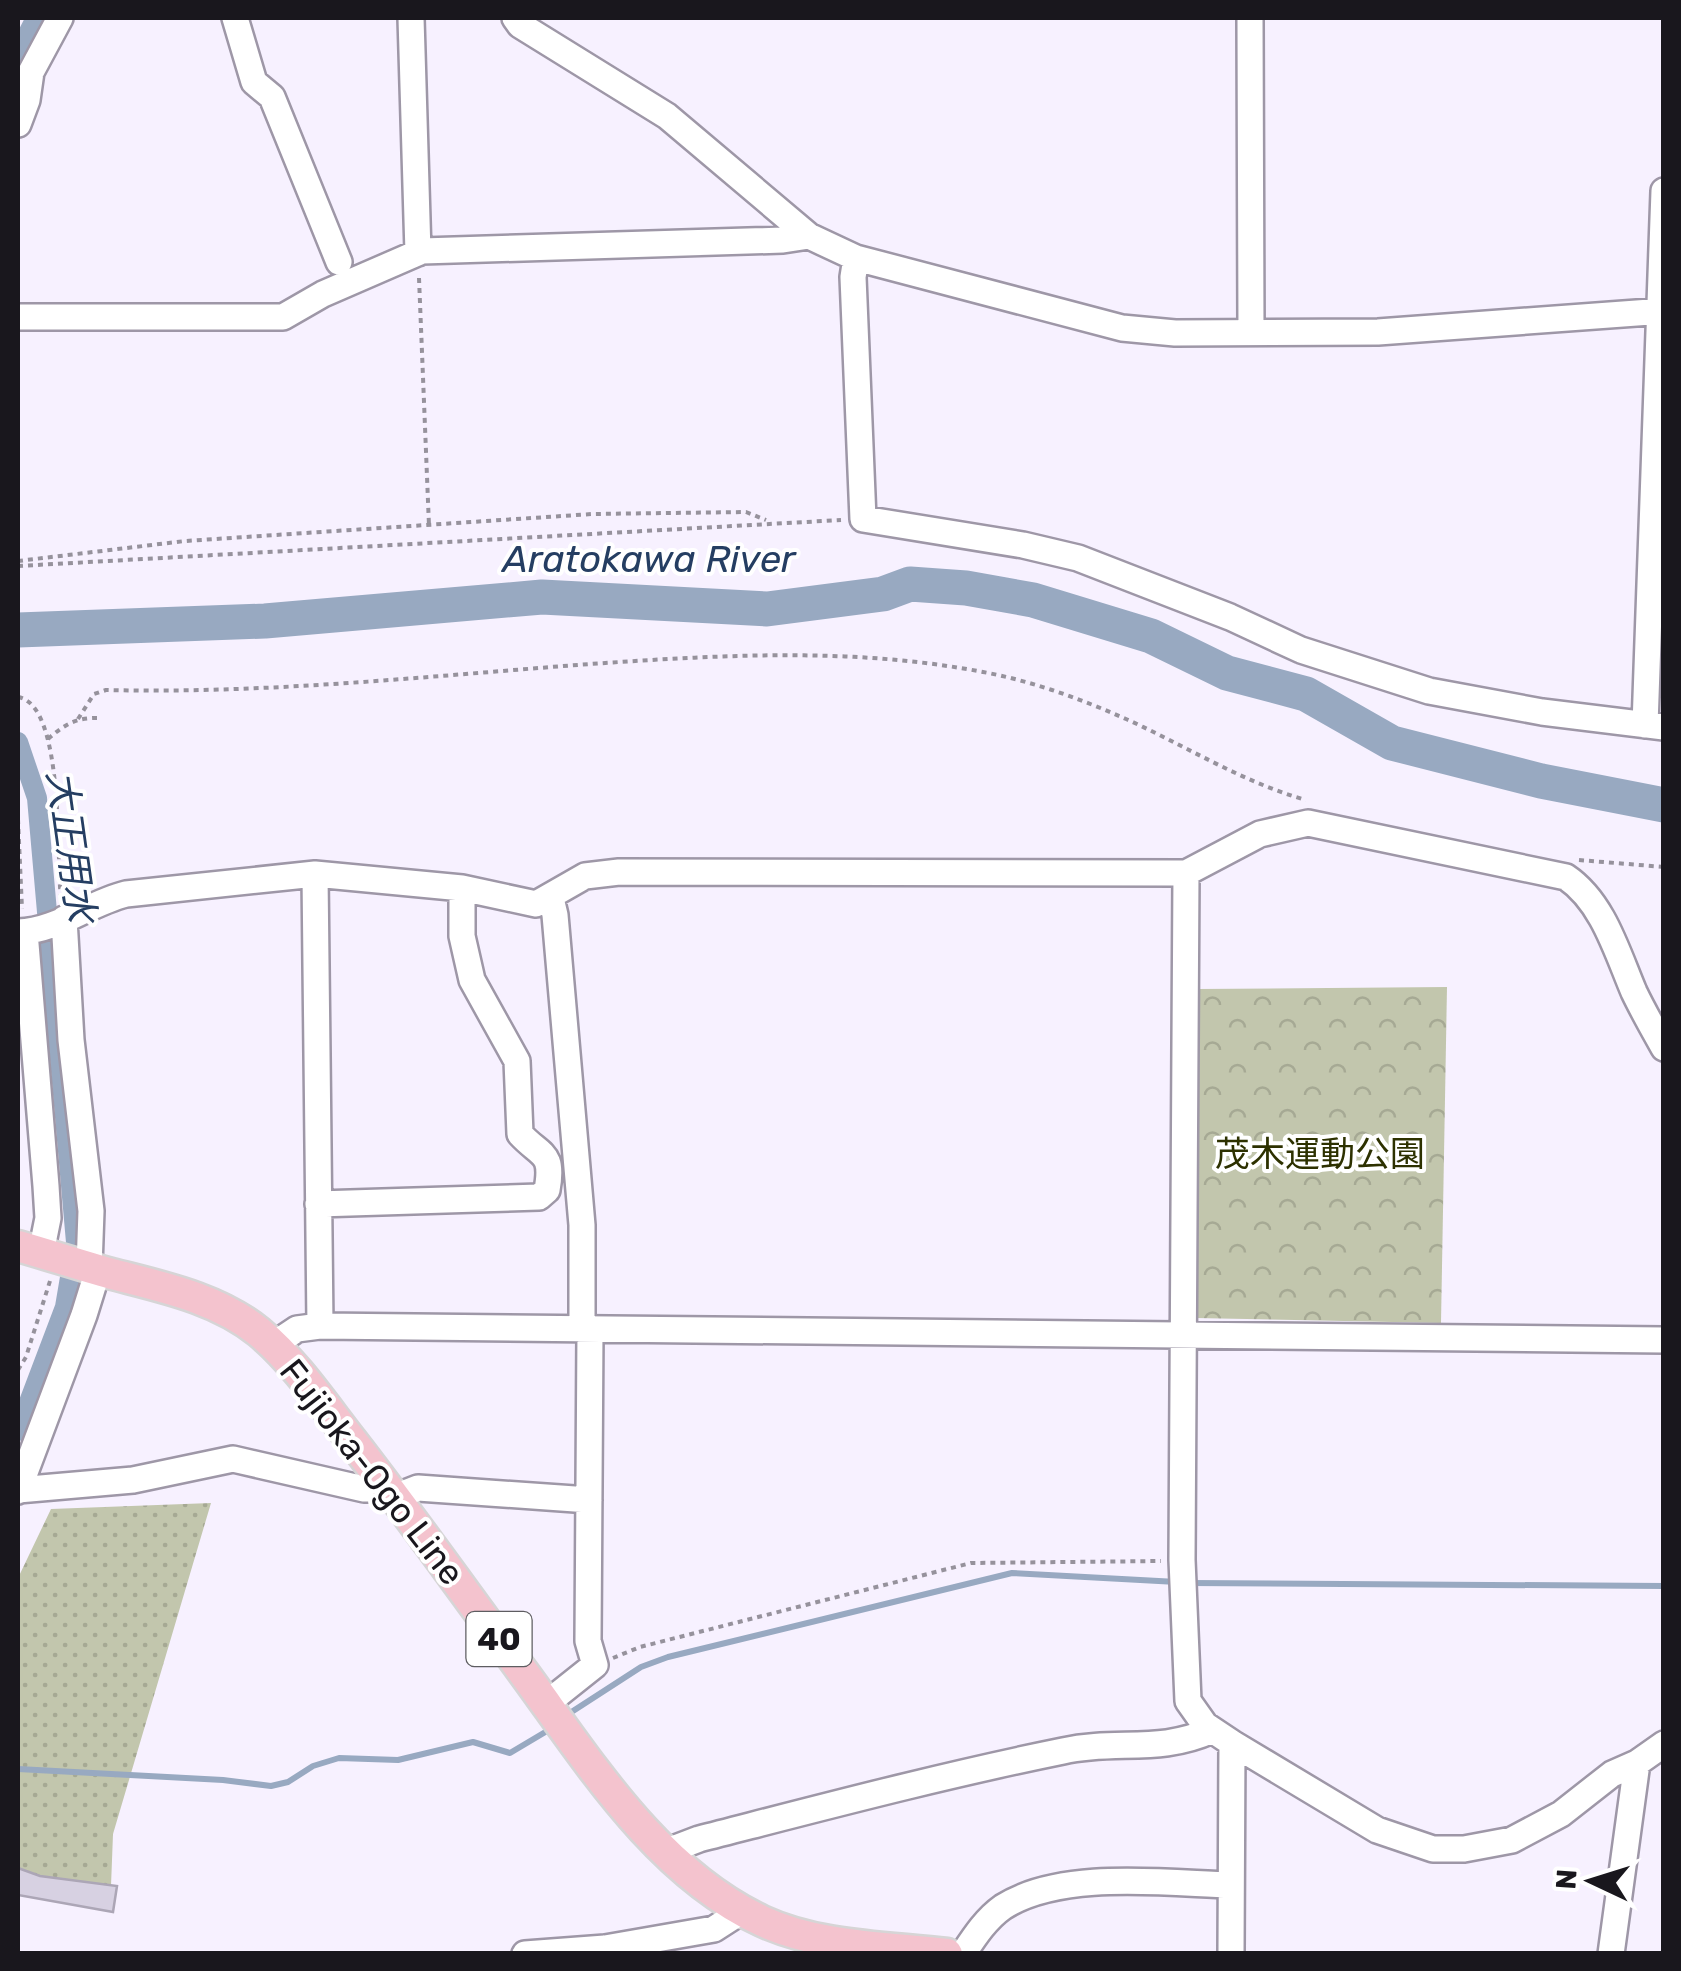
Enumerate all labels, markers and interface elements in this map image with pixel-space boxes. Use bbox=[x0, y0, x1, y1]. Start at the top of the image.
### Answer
water label: Aratokawa River bbox=[501, 536, 797, 582]
water label: 大正用水 bbox=[38, 768, 105, 928]
park label: 茂木運動公園 bbox=[1215, 1133, 1425, 1175]
street label: Fujioka-Ogo Line bbox=[271, 1351, 473, 1593]
road number: 40 bbox=[466, 1612, 532, 1666]
north arrow bbox=[1541, 1831, 1641, 1931]
text: N bbox=[1549, 1868, 1584, 1890]

